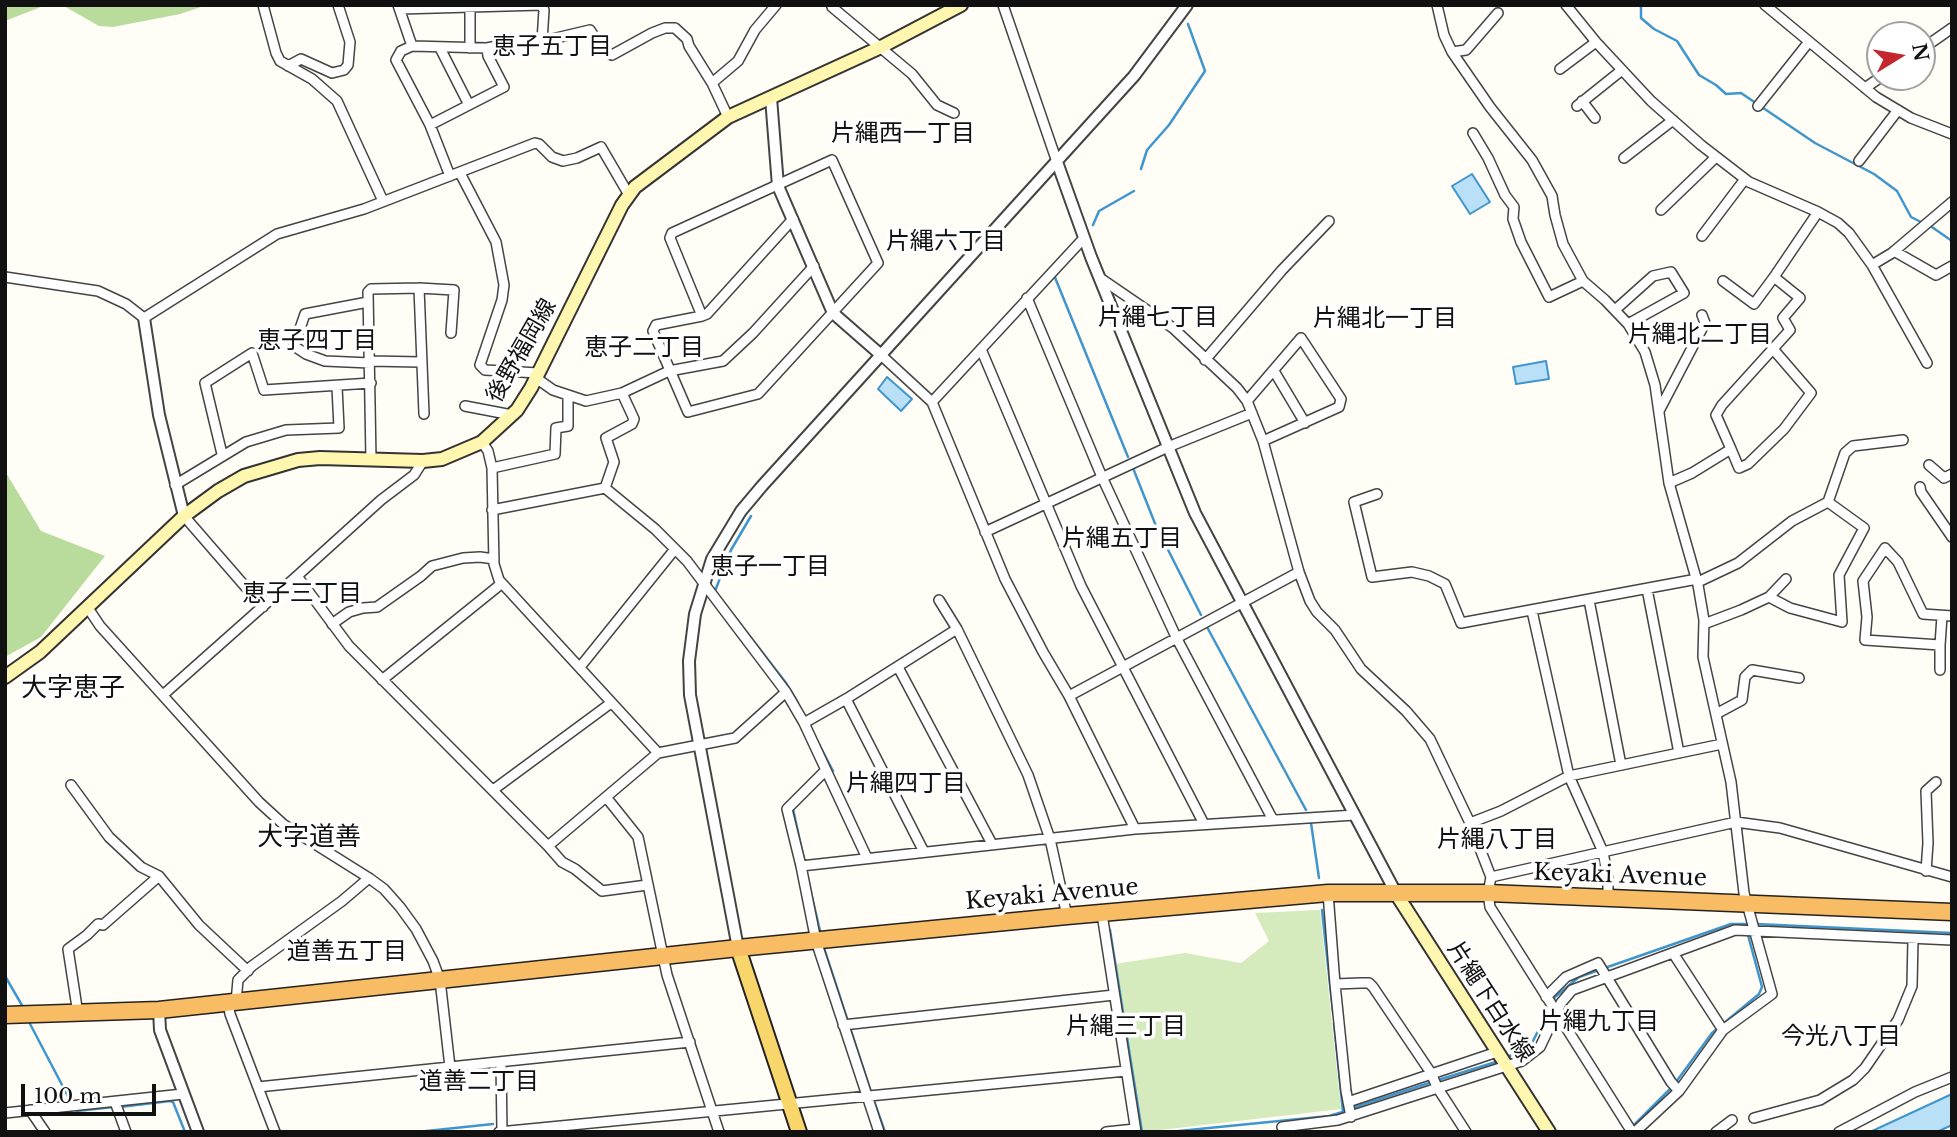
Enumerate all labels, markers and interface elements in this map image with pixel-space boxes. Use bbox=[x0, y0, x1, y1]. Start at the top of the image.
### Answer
north arrow bbox=[1866, 21, 1936, 91]
district label: 恵子五丁目 bbox=[492, 33, 612, 61]
text: N bbox=[1907, 41, 1933, 63]
district label: 片縄西一丁目 bbox=[831, 120, 975, 148]
district label: 片縄六丁目 bbox=[886, 228, 1006, 256]
street label: 後野福岡線 bbox=[481, 294, 563, 408]
district label: 片縄七丁目 bbox=[1098, 304, 1218, 332]
district label: 片縄北一丁目 bbox=[1313, 305, 1457, 333]
district label: 片縄北二丁目 bbox=[1628, 321, 1772, 349]
district label: 恵子四丁目 bbox=[257, 327, 377, 355]
district label: 恵子二丁目 bbox=[584, 334, 704, 362]
district label: 片縄五丁目 bbox=[1062, 525, 1182, 553]
district label: 恵子一丁目 bbox=[710, 553, 830, 581]
district label: 恵子三丁目 bbox=[242, 580, 362, 608]
district label: 大字恵子 bbox=[21, 673, 125, 705]
district label: 片縄四丁目 bbox=[846, 770, 966, 798]
district label: 大字道善 bbox=[257, 822, 361, 854]
district label: 片縄八丁目 bbox=[1437, 826, 1557, 854]
street label: Keyaki Avenue bbox=[1533, 859, 1707, 893]
street label: Keyaki Avenue bbox=[964, 874, 1140, 916]
street label: 片繩下白水線 bbox=[1441, 937, 1539, 1067]
district label: 道善五丁目 bbox=[287, 938, 407, 966]
district label: 片縄九丁目 bbox=[1539, 1008, 1659, 1036]
district label: 片縄三丁目 bbox=[1066, 1013, 1186, 1041]
district label: 今光八丁目 bbox=[1781, 1023, 1901, 1051]
district label: 道善二丁目 bbox=[419, 1068, 539, 1096]
scale bar bbox=[24, 1070, 159, 1114]
text: 100 m bbox=[34, 1083, 102, 1109]

